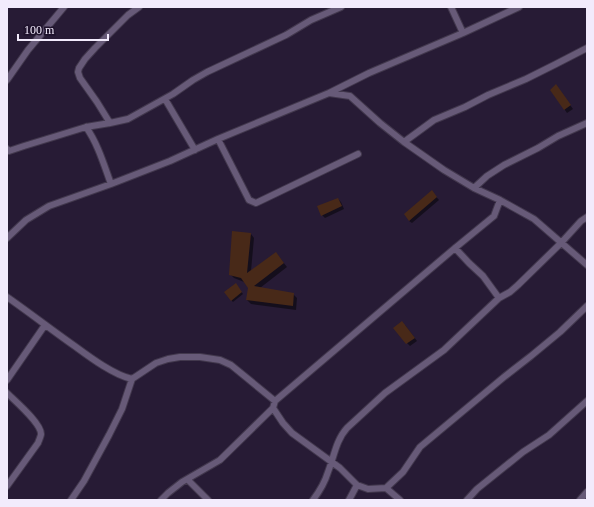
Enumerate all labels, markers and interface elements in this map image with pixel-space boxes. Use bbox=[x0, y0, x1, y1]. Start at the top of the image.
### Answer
scale bar bbox=[18, 16, 108, 42]
text: 100 m bbox=[24, 23, 55, 37]

